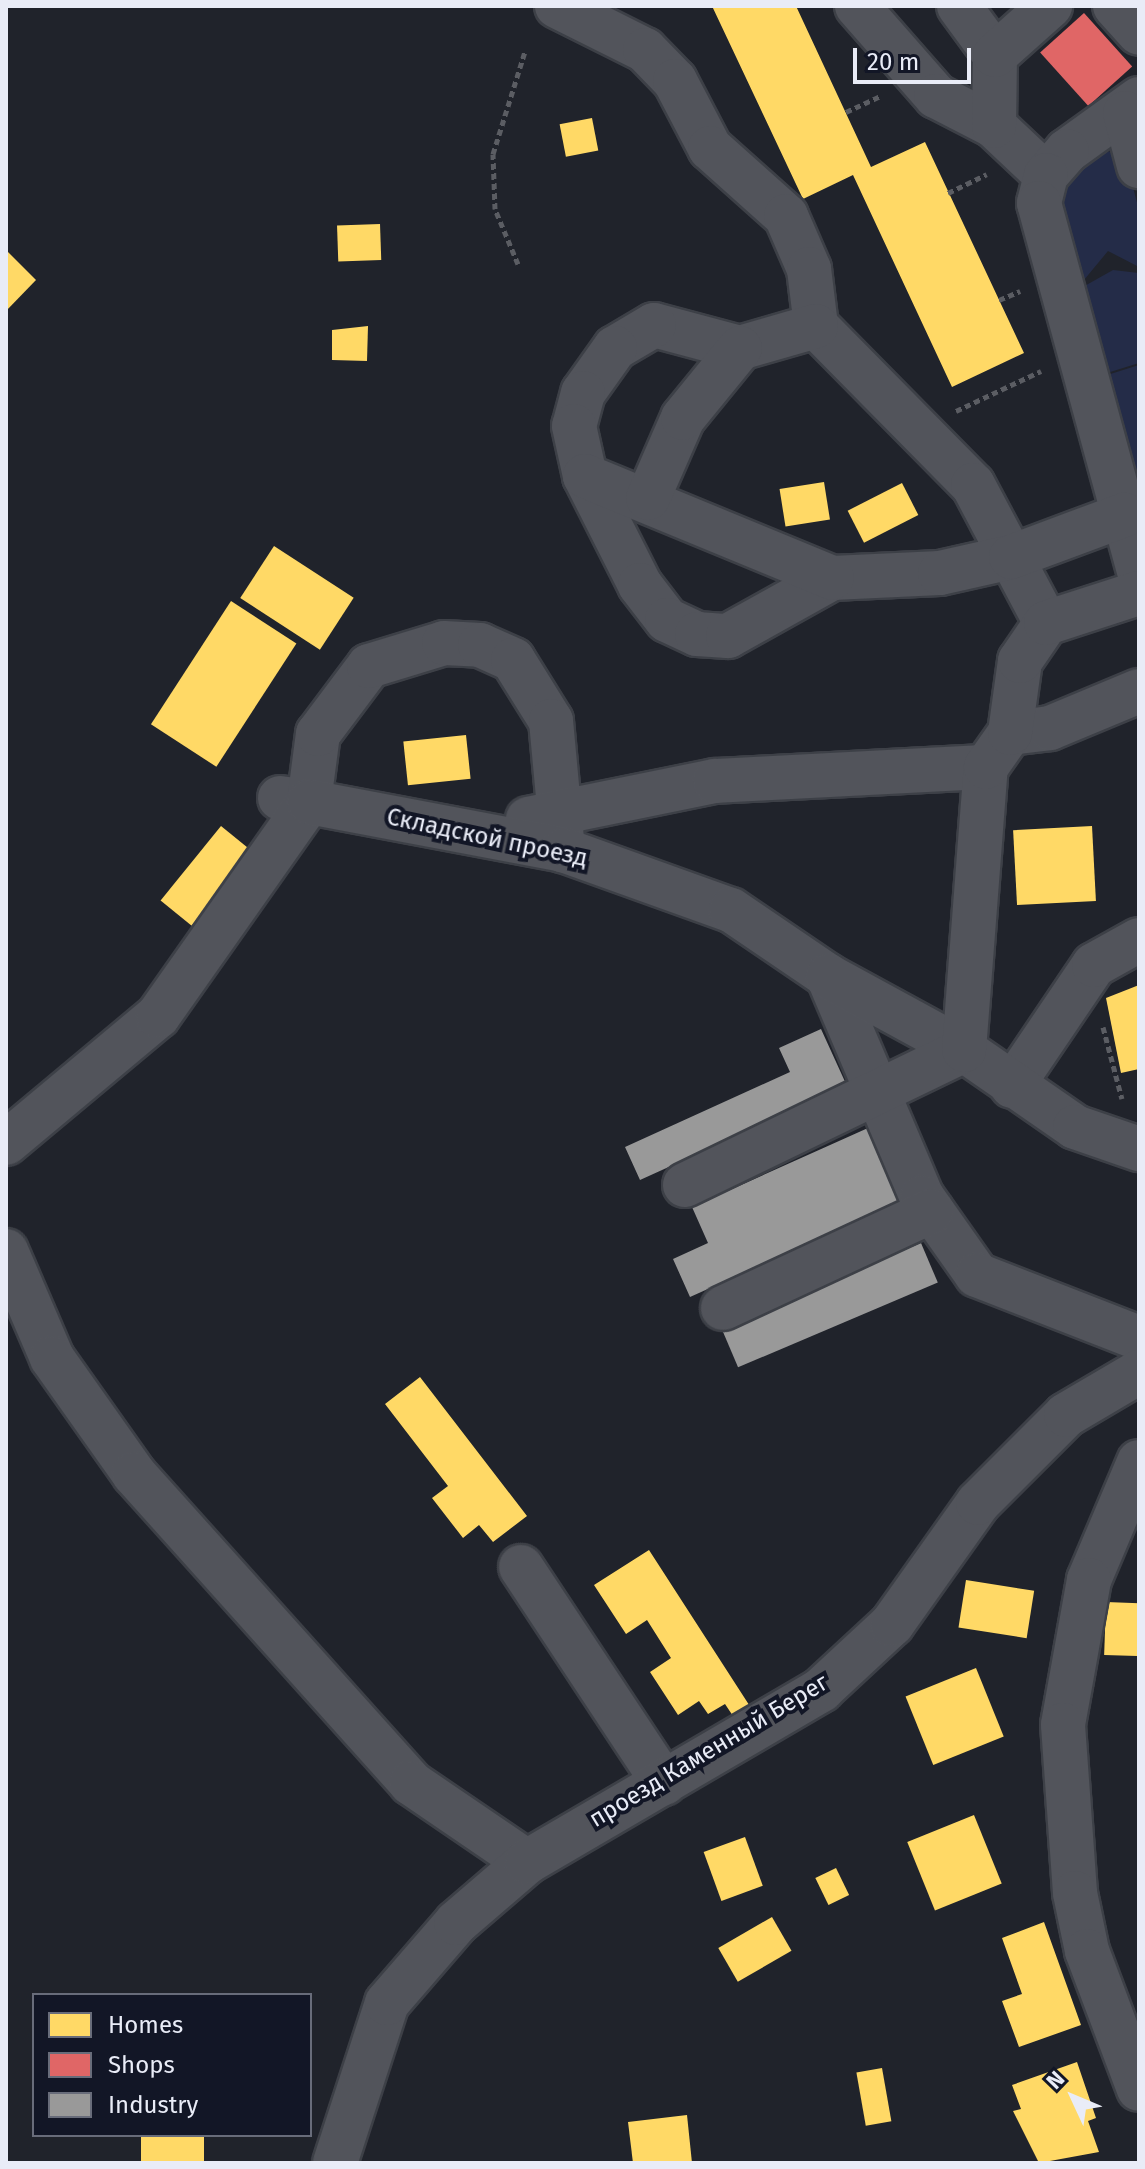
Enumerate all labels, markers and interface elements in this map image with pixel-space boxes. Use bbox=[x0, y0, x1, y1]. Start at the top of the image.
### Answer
scale bar bbox=[857, 32, 975, 82]
text: 20 m bbox=[867, 48, 919, 76]
street label: Складской проезд bbox=[384, 803, 590, 873]
street label: проезд Каменный Берег bbox=[584, 1668, 834, 1834]
legend bbox=[32, 1993, 312, 2137]
text: Homes bbox=[108, 2011, 183, 2039]
text: Shops bbox=[108, 2051, 175, 2079]
north arrow bbox=[1033, 2057, 1113, 2137]
text: N bbox=[1041, 2065, 1070, 2095]
text: Industry bbox=[108, 2091, 198, 2119]

